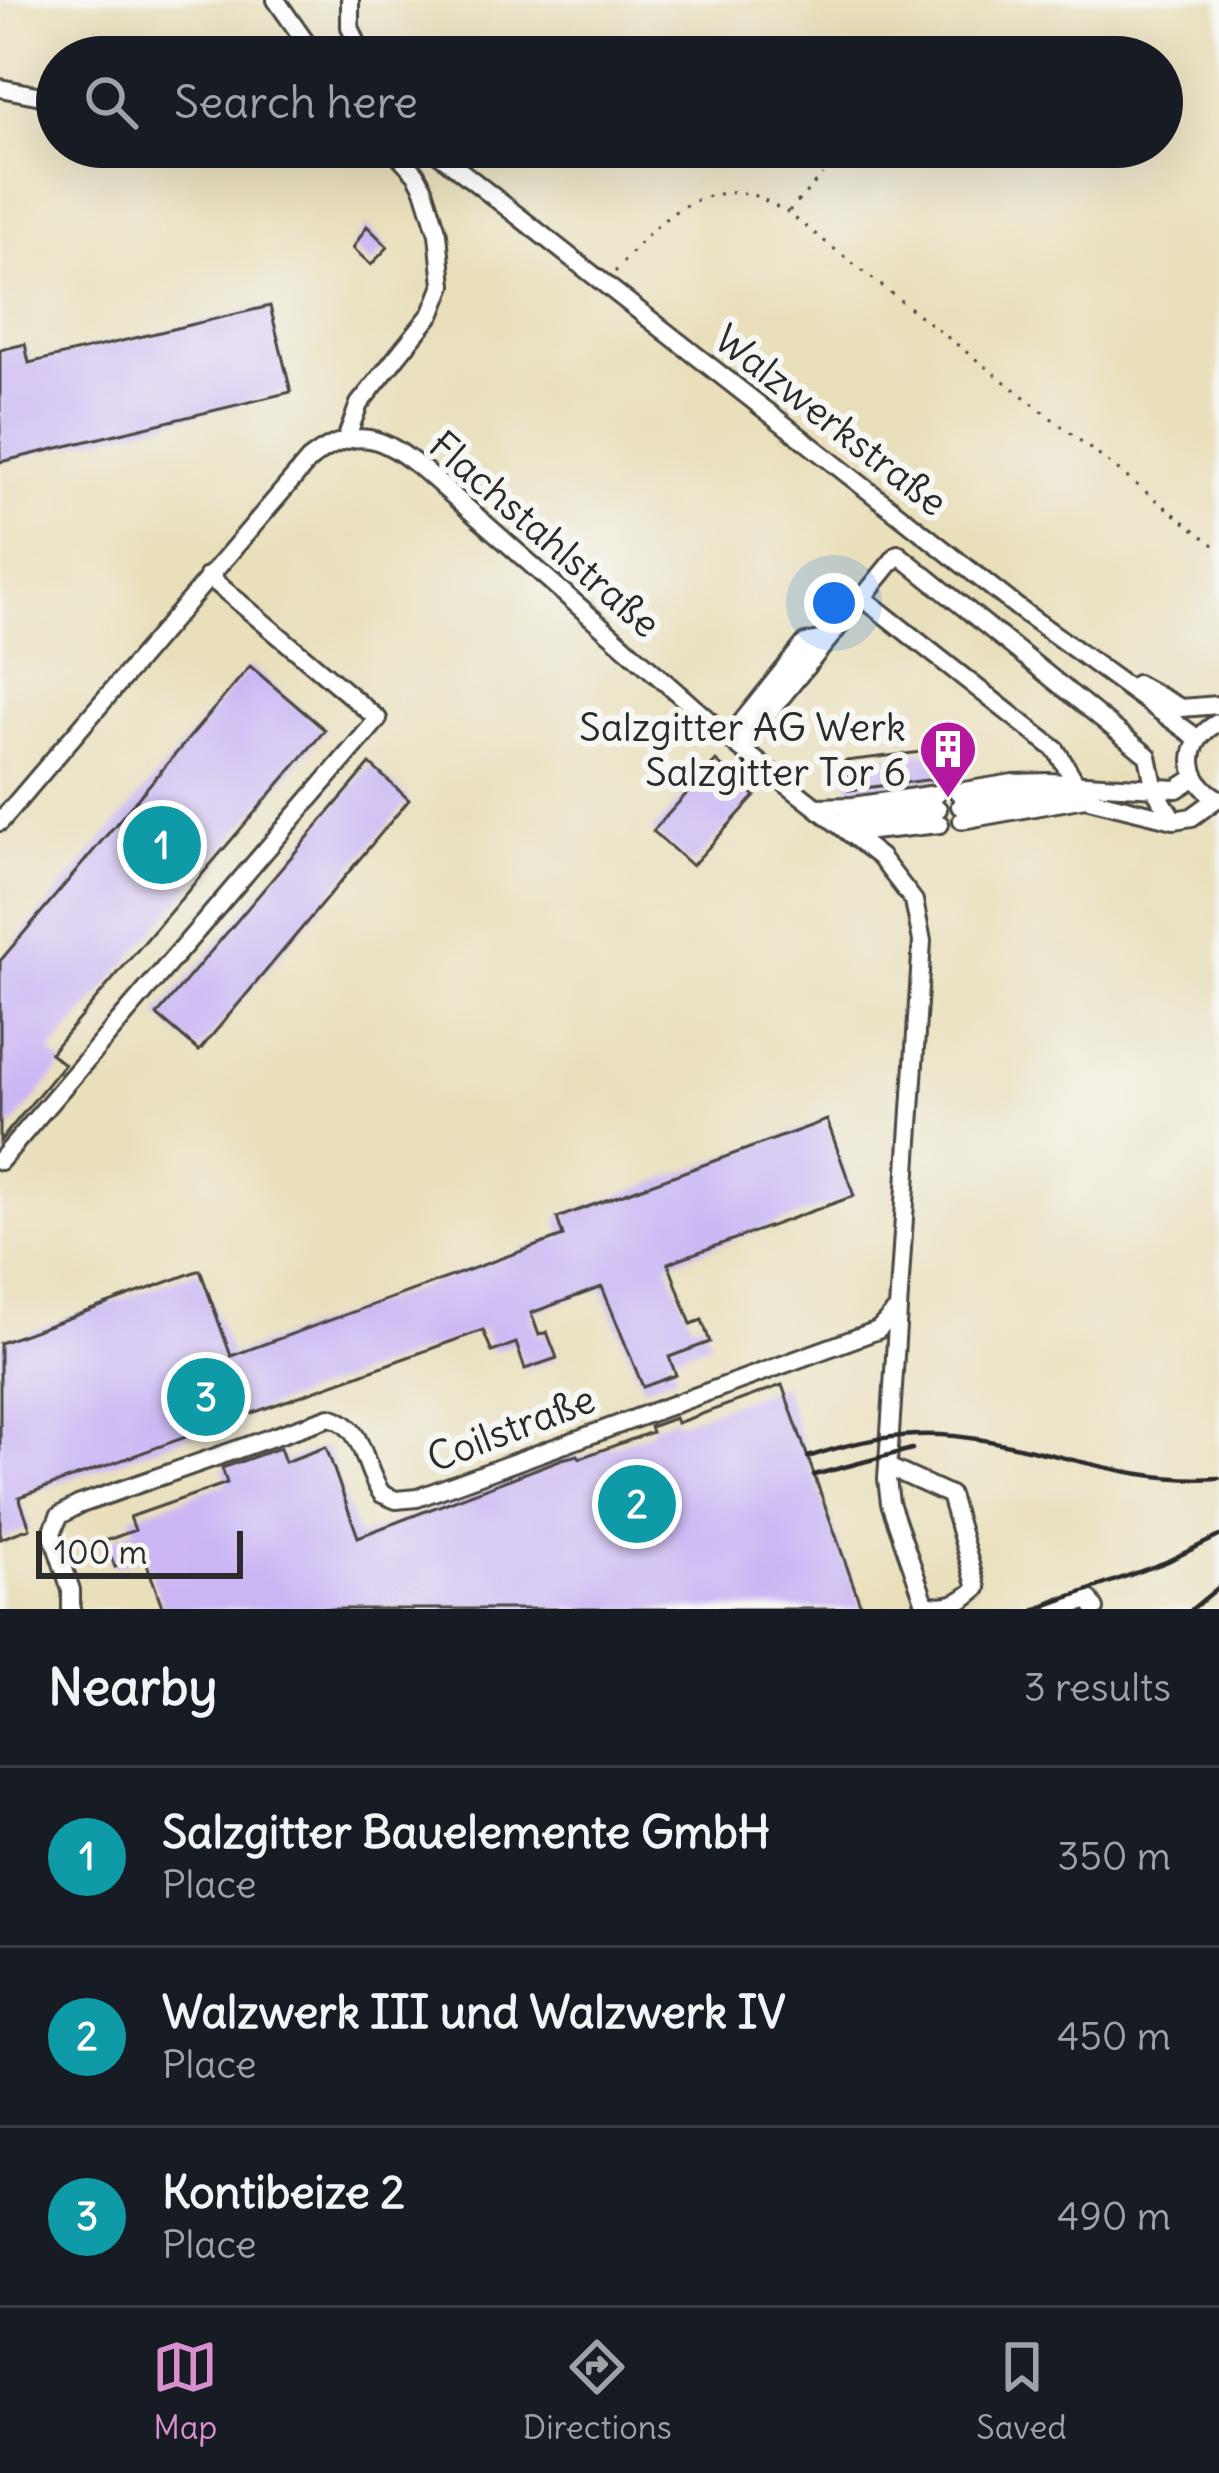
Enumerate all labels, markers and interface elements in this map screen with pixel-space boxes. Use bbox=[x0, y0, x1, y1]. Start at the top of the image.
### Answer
search box bbox=[36, 36, 1183, 168]
icon: search bbox=[78, 69, 144, 135]
text: Search here bbox=[174, 74, 418, 130]
street label: Walzwerkstraße bbox=[704, 314, 957, 527]
street label: Flachstahlstraße bbox=[419, 421, 670, 648]
your location bbox=[804, 573, 864, 633]
place label: Salzgitter AG Werk Salzgitter Tor 6 bbox=[579, 703, 906, 797]
building icon: Salzgitter AG Werk Salzgitter Tor 6 bbox=[917, 718, 979, 800]
pin: 1 bbox=[123, 800, 201, 890]
pin: 3 bbox=[167, 1352, 245, 1442]
street label: Coilstraße bbox=[420, 1374, 602, 1483]
pin: 2 bbox=[598, 1459, 676, 1549]
scale bar bbox=[36, 1525, 243, 1578]
text: 100 m bbox=[54, 1531, 147, 1573]
text: Nearby bbox=[48, 1655, 217, 1719]
text: 3 results bbox=[1024, 1663, 1171, 1712]
text: Salzgitter Bauelemente GmbH bbox=[162, 1804, 770, 1860]
text: 1 bbox=[79, 1832, 95, 1881]
text: 350 m bbox=[1057, 1832, 1171, 1881]
text: Place bbox=[162, 1860, 256, 1909]
text: Walzwerk III und Walzwerk IV bbox=[162, 1984, 786, 2040]
text: 2 bbox=[76, 2012, 98, 2061]
text: 450 m bbox=[1057, 2012, 1171, 2061]
text: Place bbox=[162, 2040, 256, 2089]
text: Kontibeize 2 bbox=[162, 2164, 405, 2220]
text: 3 bbox=[76, 2192, 98, 2241]
text: 490 m bbox=[1057, 2192, 1171, 2241]
text: Place bbox=[162, 2220, 256, 2269]
tab: Map bbox=[152, 2334, 218, 2448]
tab: Directions bbox=[523, 2334, 672, 2448]
tab: Saved bbox=[976, 2334, 1067, 2448]

